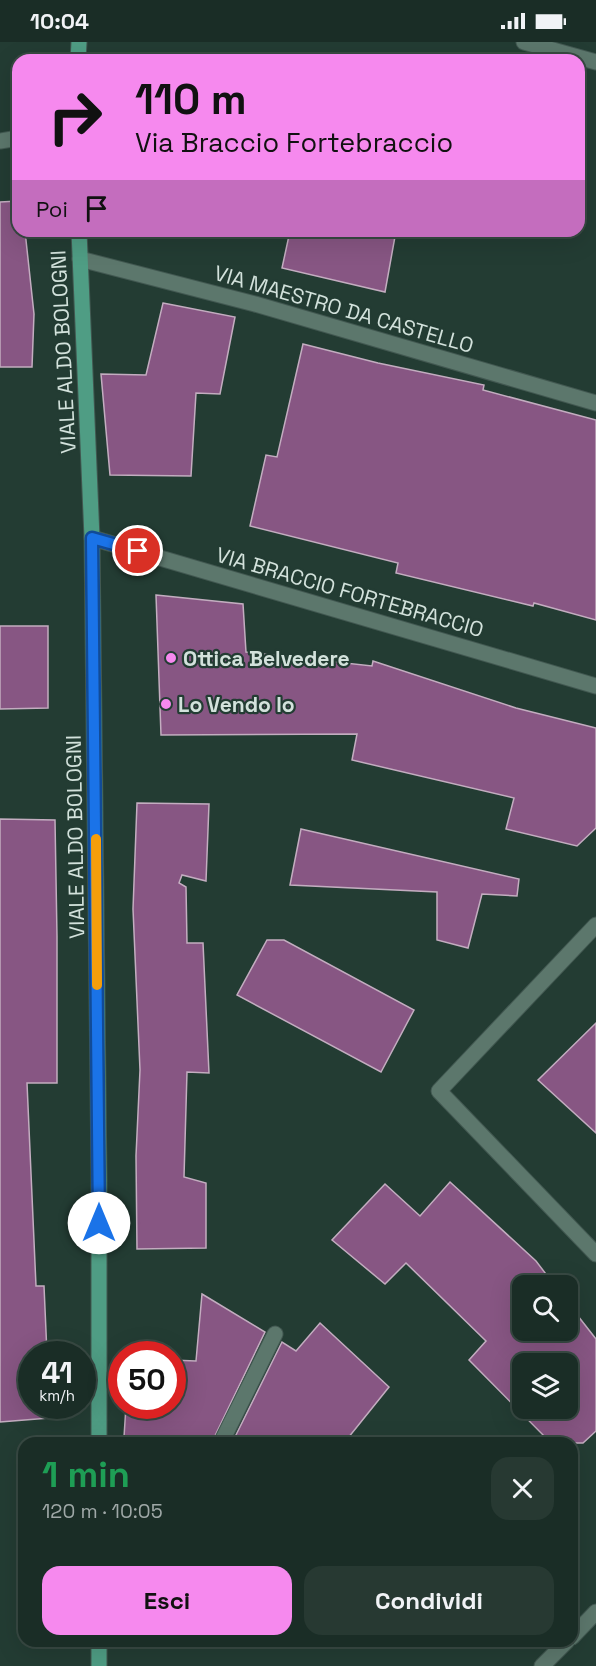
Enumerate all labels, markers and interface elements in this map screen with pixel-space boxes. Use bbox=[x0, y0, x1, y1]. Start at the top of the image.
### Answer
text: 10:04 bbox=[30, 7, 89, 35]
text: 110 m bbox=[135, 73, 247, 126]
icon: right bbox=[36, 78, 114, 156]
text: Via Braccio Fortebraccio bbox=[135, 125, 453, 160]
icon: arrive bbox=[80, 192, 113, 225]
text: Poi bbox=[36, 195, 68, 223]
street label: VIALE ALDO BOLOGNI bbox=[44, 250, 82, 454]
street label: VIA MAESTRO DA CASTELLO bbox=[211, 259, 477, 359]
pin bbox=[112, 525, 163, 576]
icon: arrive bbox=[121, 534, 154, 567]
street label: VIA BRACCIO FORTEBRACCIO bbox=[213, 541, 487, 643]
place label: Ottica Belvedere bbox=[183, 645, 350, 672]
marker: Ottica Belvedere bbox=[164, 651, 178, 665]
place label: Lo Vendo Io bbox=[178, 691, 295, 718]
marker: Lo Vendo Io bbox=[159, 697, 173, 711]
street label: VIALE ALDO BOLOGNI bbox=[60, 735, 90, 939]
position arrow bbox=[67, 1191, 131, 1255]
map controls bbox=[512, 1275, 578, 1419]
button: search bbox=[512, 1275, 578, 1341]
speed limit sign: 50 bbox=[108, 1341, 186, 1419]
text: 41 bbox=[41, 1353, 73, 1392]
button: layers bbox=[512, 1353, 578, 1419]
text: km/h bbox=[39, 1386, 75, 1405]
text: 1 min bbox=[42, 1452, 130, 1498]
button: close bbox=[491, 1457, 554, 1520]
text: 120 m · 10:05 bbox=[42, 1498, 163, 1524]
button: Esci bbox=[42, 1566, 292, 1635]
button: Condividi bbox=[304, 1566, 554, 1635]

